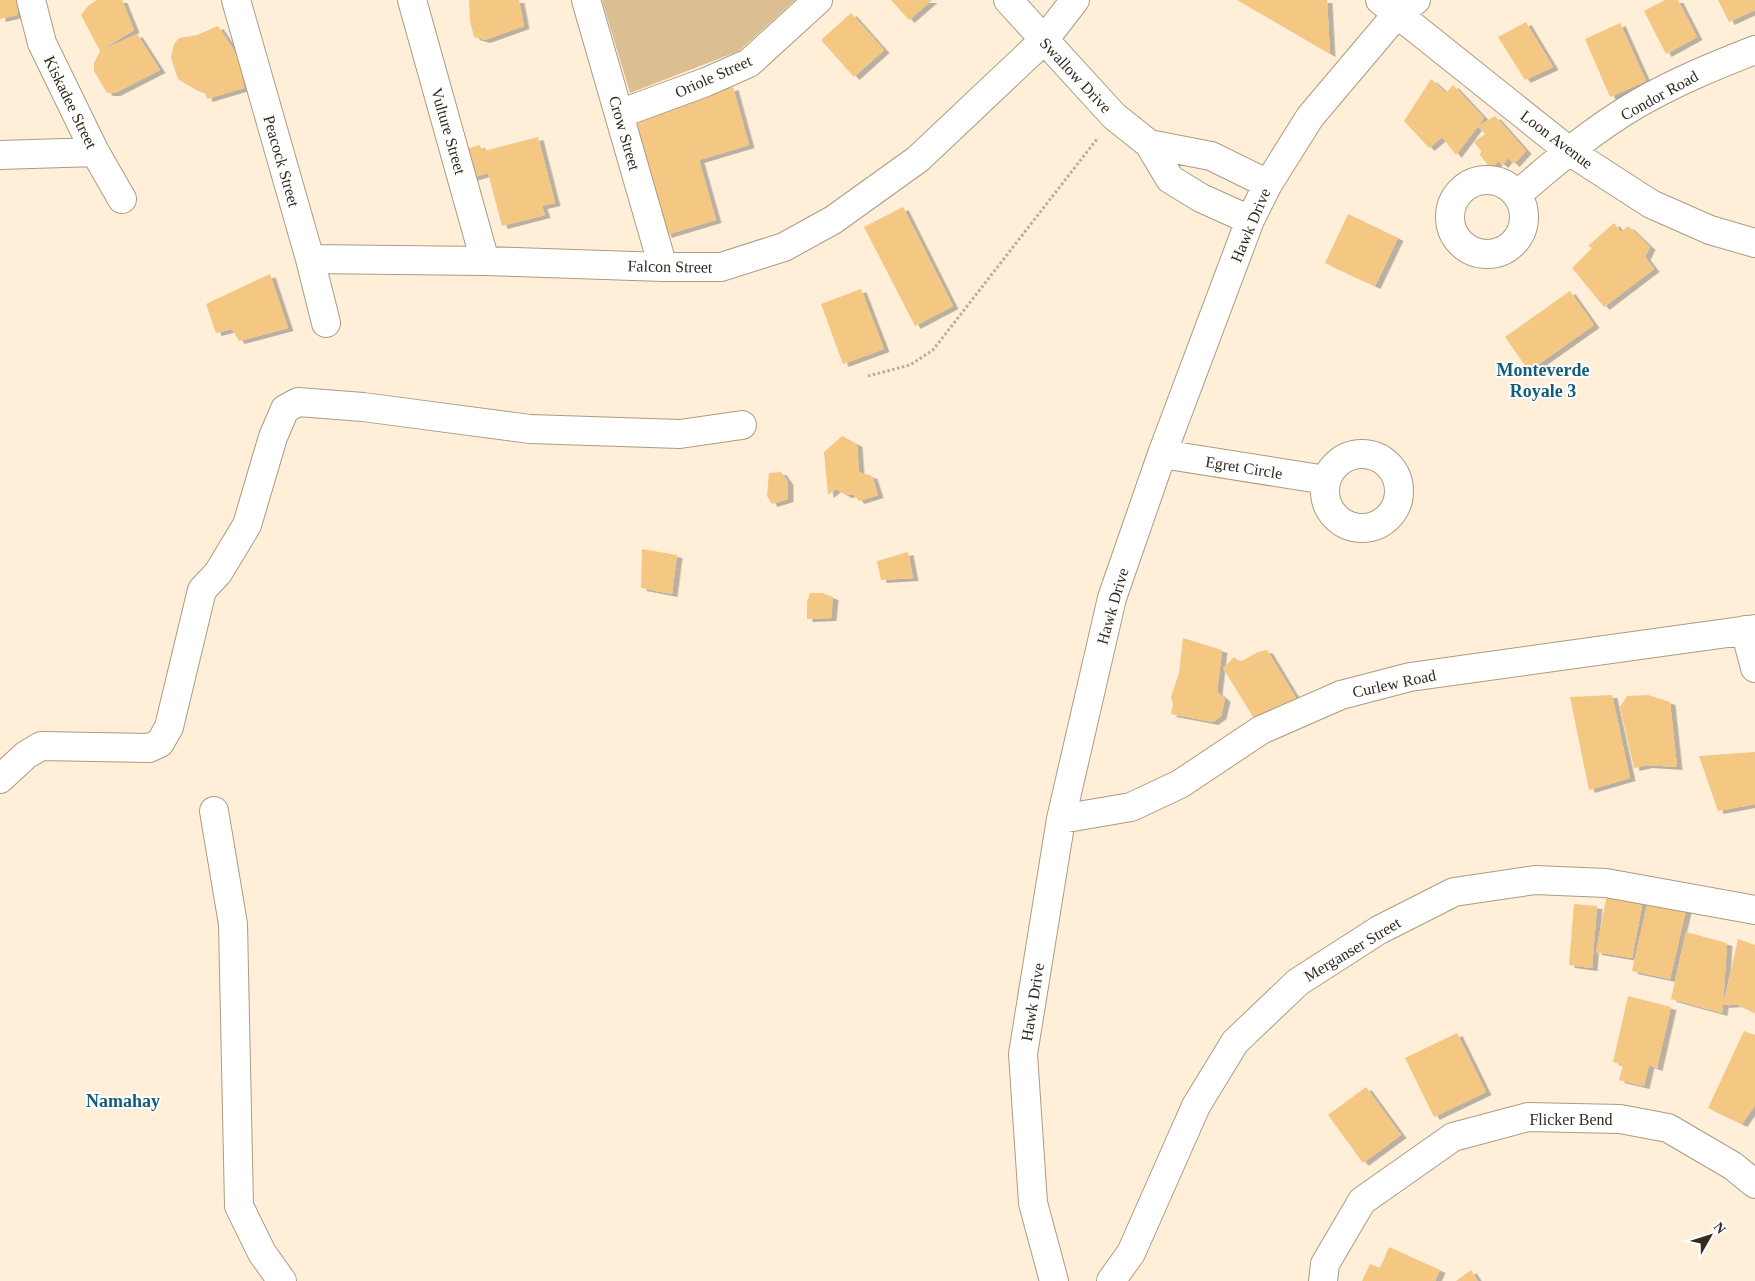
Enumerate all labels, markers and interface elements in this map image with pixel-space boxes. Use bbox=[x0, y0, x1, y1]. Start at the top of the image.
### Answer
street label: Swallow Drive bbox=[1037, 34, 1115, 116]
street label: Oriole Street bbox=[672, 52, 755, 101]
street label: Kiskadee Street bbox=[41, 53, 101, 152]
street label: Condor Road bbox=[1618, 67, 1701, 124]
street label: Vulture Street bbox=[428, 86, 469, 177]
street label: Crow Street bbox=[606, 94, 643, 173]
street label: Loon Avenue bbox=[1517, 107, 1596, 172]
street label: Peacock Street bbox=[260, 113, 303, 209]
street label: Hawk Drive bbox=[1227, 186, 1274, 265]
street label: Falcon Street bbox=[627, 257, 713, 276]
district label: Monteverde Royale 3 bbox=[1497, 360, 1589, 401]
street label: Egret Circle bbox=[1204, 453, 1284, 483]
street label: Hawk Drive bbox=[1093, 566, 1131, 646]
street label: Curlew Road bbox=[1351, 666, 1437, 701]
street label: Merganser Street bbox=[1301, 914, 1405, 986]
street label: Hawk Drive bbox=[1018, 962, 1047, 1042]
district label: Namahay bbox=[86, 1091, 160, 1111]
street label: Flicker Bend bbox=[1529, 1111, 1613, 1128]
north arrow bbox=[1685, 1211, 1735, 1261]
text: N bbox=[1711, 1219, 1729, 1237]

